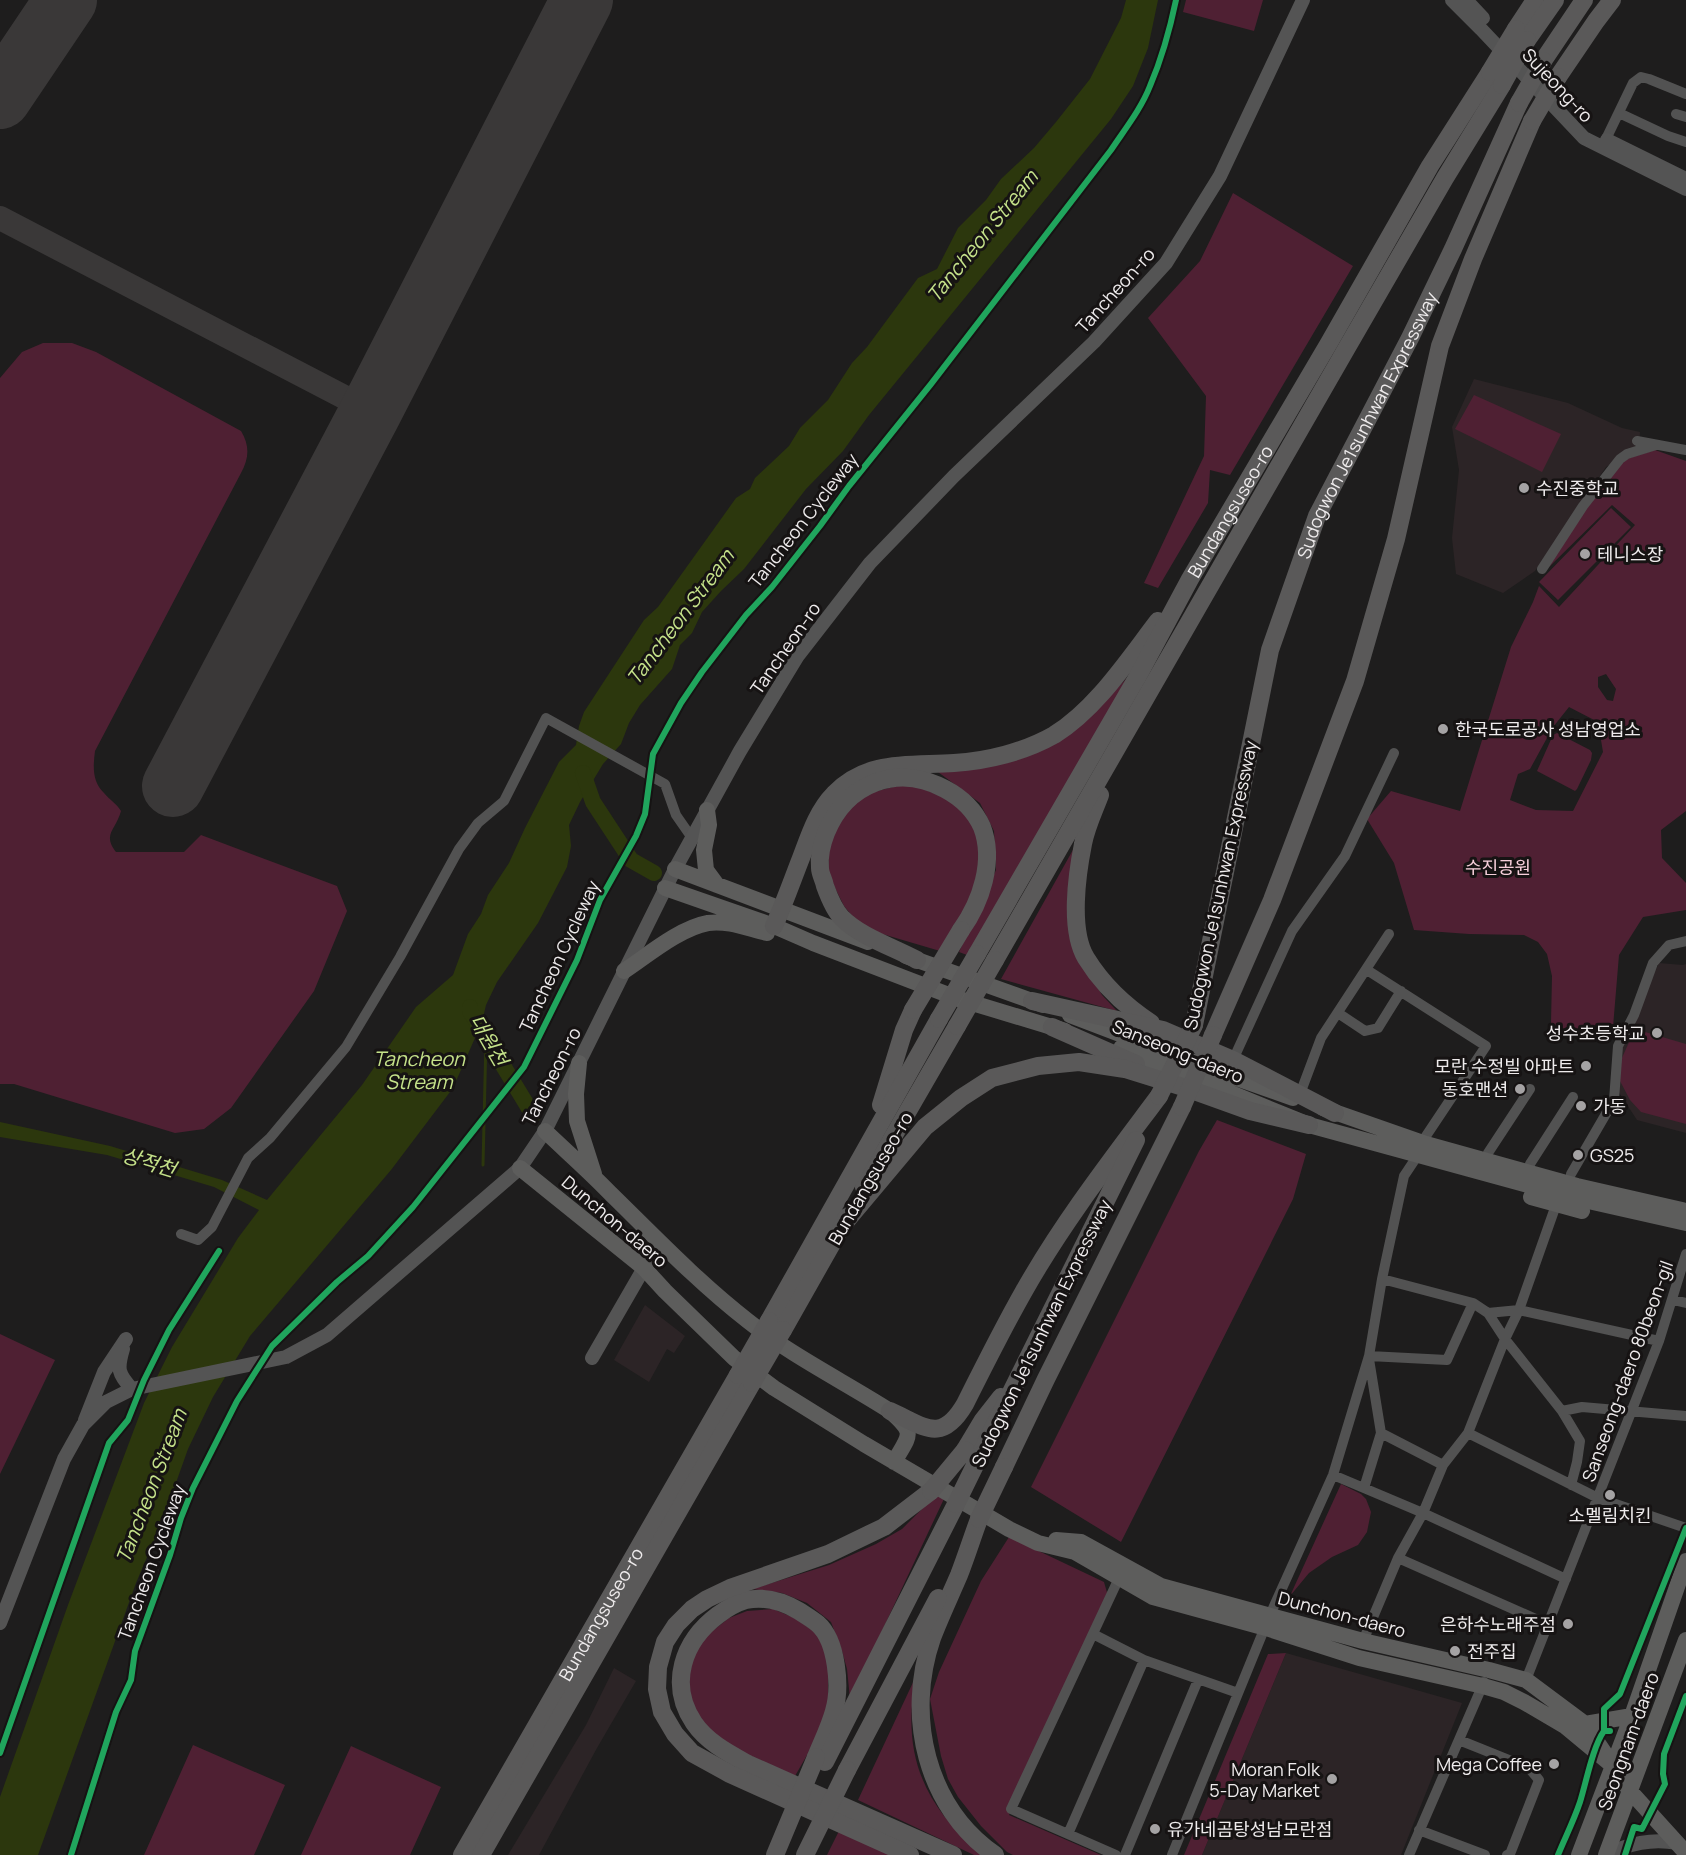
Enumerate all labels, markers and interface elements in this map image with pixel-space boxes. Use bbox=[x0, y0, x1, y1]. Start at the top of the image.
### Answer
street label: Sujeong-ro bbox=[1517, 43, 1599, 127]
water label: Tancheon Stream bbox=[920, 163, 1045, 308]
street label: Tancheon-ro bbox=[1070, 242, 1160, 338]
street label: Sudogwon Je1sunhwan Expressway bbox=[1291, 287, 1443, 562]
street label: Bundangsuseo-ro bbox=[1182, 441, 1278, 582]
street label: Tancheon Cycleway bbox=[743, 447, 863, 592]
place label: 수진중학교 bbox=[1536, 476, 1619, 500]
marker: 수진중학교 bbox=[1517, 481, 1531, 495]
water label: Tancheon Stream bbox=[620, 542, 741, 690]
place label: 테니스장 bbox=[1597, 542, 1663, 566]
marker: 테니스장 bbox=[1578, 547, 1592, 561]
street label: Tancheon-ro bbox=[744, 597, 826, 699]
place label: 한국도로공사 성남영업소 bbox=[1455, 717, 1641, 741]
marker: 한국도로공사 성남영업소 bbox=[1436, 722, 1450, 736]
street label: Sudogwon Je1sunhwan Expressway bbox=[1178, 738, 1263, 1032]
park label: 수진공원 bbox=[1465, 855, 1531, 879]
street label: Tancheon Cycleway bbox=[513, 876, 605, 1036]
water label: 대원천 bbox=[464, 1009, 516, 1073]
street label: Sanseong-daero bbox=[1109, 1014, 1247, 1088]
place label: 성수초등학교 bbox=[1546, 1021, 1645, 1045]
street label: Tancheon-ro bbox=[516, 1023, 586, 1129]
marker: 성수초등학교 bbox=[1650, 1026, 1664, 1040]
water label: Tancheon Stream bbox=[373, 1045, 466, 1095]
place label: 모란 수정빌 아파트 bbox=[1434, 1054, 1574, 1078]
marker: 모란 수정빌 아파트 bbox=[1579, 1059, 1593, 1073]
place label: 동호맨션 bbox=[1442, 1077, 1508, 1101]
marker: 동호맨션 bbox=[1513, 1082, 1527, 1096]
place label: 가동 bbox=[1593, 1094, 1626, 1118]
marker: 가동 bbox=[1574, 1099, 1588, 1113]
street label: Bundangsuseo-ro bbox=[822, 1107, 918, 1249]
water label: 상적천 bbox=[119, 1141, 182, 1184]
place label: GS25 bbox=[1590, 1143, 1634, 1167]
marker: GS25 bbox=[1571, 1148, 1585, 1162]
street label: Dunchon-daero bbox=[557, 1170, 673, 1272]
street label: Sudogwon Je1sunhwan Expressway bbox=[966, 1195, 1117, 1471]
street label: Sanseong-daero 80beon-gil bbox=[1576, 1257, 1678, 1485]
water label: Tancheon Stream bbox=[109, 1403, 193, 1567]
street label: Tancheon Cycleway bbox=[112, 1480, 191, 1643]
marker: 소멜림치킨 bbox=[1603, 1488, 1617, 1502]
place label: 소멜림치킨 bbox=[1569, 1503, 1651, 1527]
street label: Bundangsuseo-ro bbox=[553, 1543, 648, 1685]
street label: Dunchon-daero bbox=[1276, 1585, 1408, 1643]
place label: 은하수노래주점 bbox=[1440, 1612, 1556, 1636]
marker: 은하수노래주점 bbox=[1561, 1617, 1575, 1631]
place label: 전주집 bbox=[1467, 1639, 1517, 1663]
marker: 전주집 bbox=[1448, 1644, 1462, 1658]
street label: Seongnam-daero bbox=[1592, 1669, 1664, 1813]
place label: Mega Coffee bbox=[1436, 1752, 1542, 1776]
place label: Moran Folk 5-Day Market bbox=[1209, 1757, 1321, 1802]
marker: Mega Coffee bbox=[1547, 1757, 1561, 1771]
marker: Moran Folk 5-Day Market bbox=[1325, 1772, 1339, 1786]
place label: 유가네곰탕성남모란점 bbox=[1167, 1817, 1333, 1841]
marker: 유가네곰탕성남모란점 bbox=[1148, 1822, 1162, 1836]

